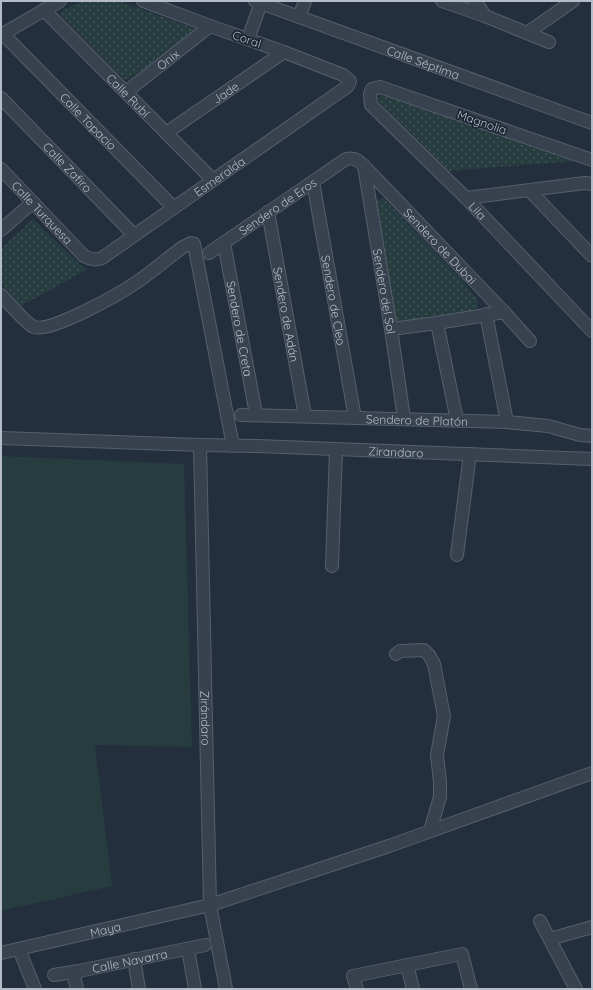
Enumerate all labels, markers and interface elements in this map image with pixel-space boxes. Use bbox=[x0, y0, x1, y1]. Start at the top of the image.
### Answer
street label: Coral bbox=[231, 27, 263, 51]
street label: Calle Séptima bbox=[385, 42, 462, 82]
street label: Onix bbox=[153, 46, 182, 73]
street label: Calle Rubí bbox=[104, 70, 154, 120]
street label: Jade bbox=[209, 78, 241, 106]
street label: Calle Topacio bbox=[57, 89, 120, 153]
street label: Magnolia bbox=[455, 107, 509, 137]
street label: Calle Zafiro bbox=[40, 139, 96, 195]
street label: Esmeralda bbox=[191, 153, 248, 199]
street label: Sendero de Eros bbox=[236, 174, 319, 238]
street label: Calle Turquesa bbox=[9, 178, 76, 247]
street label: Lila bbox=[466, 198, 490, 223]
street label: Sendero de Dubai bbox=[401, 205, 480, 287]
street label: Sendero del Sol bbox=[370, 247, 399, 335]
street label: Sendero de Cleo bbox=[319, 254, 349, 346]
street label: Sendero de Adán bbox=[271, 266, 303, 363]
street label: Sendero de Creta bbox=[224, 279, 256, 378]
street label: Sendero de Platón bbox=[366, 411, 468, 428]
street label: Zirandaro bbox=[368, 443, 424, 460]
street label: Zirándaro bbox=[198, 690, 214, 746]
street label: Maya bbox=[88, 918, 122, 940]
street label: Calle Navarra bbox=[91, 945, 169, 976]

